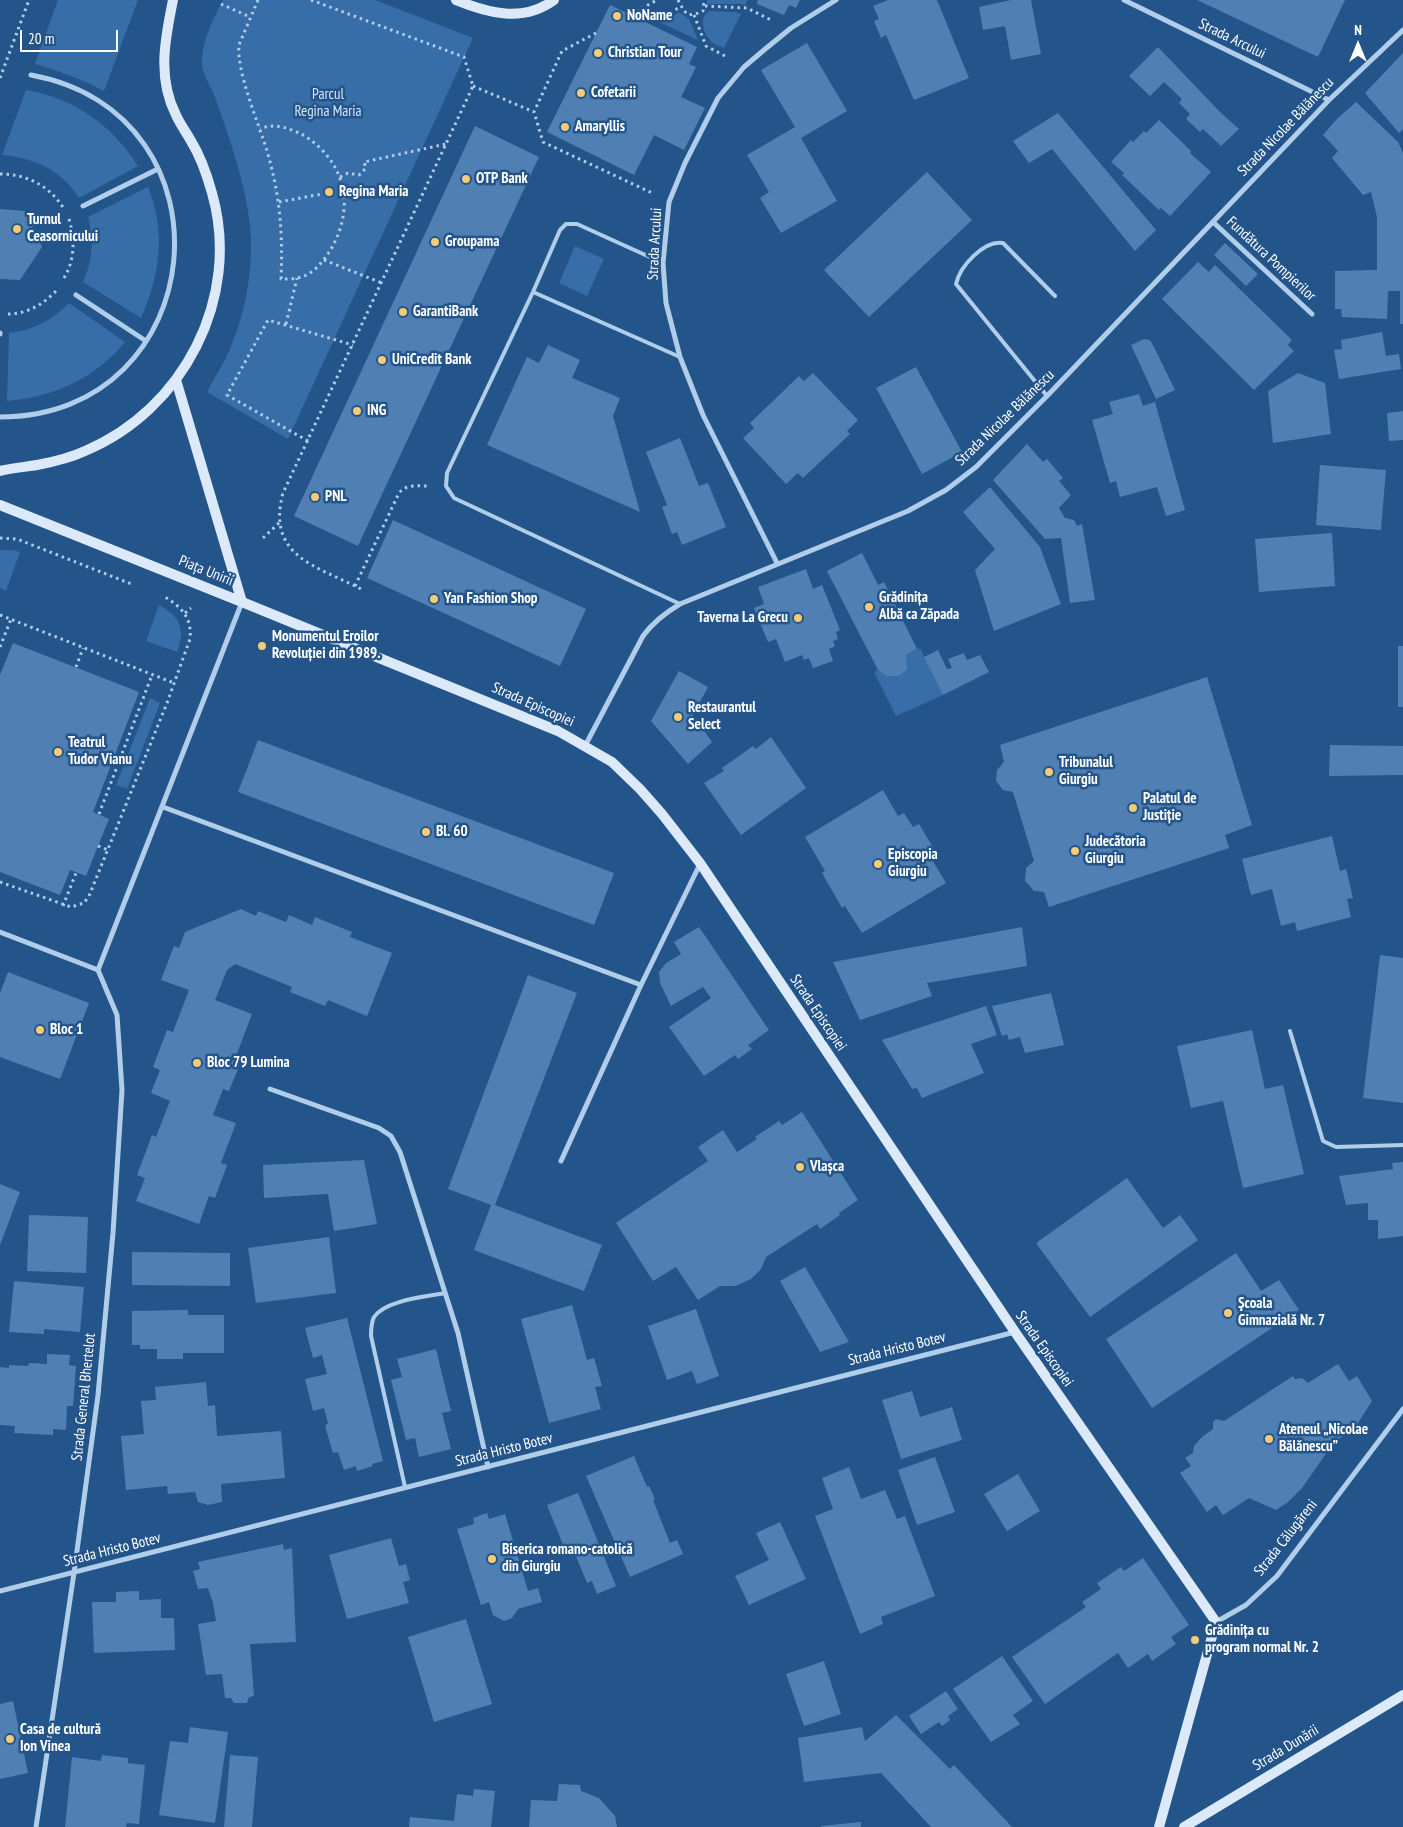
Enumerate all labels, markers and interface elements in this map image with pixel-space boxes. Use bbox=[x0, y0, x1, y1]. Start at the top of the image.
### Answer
place label: NoName bbox=[627, 7, 672, 25]
marker: NoName bbox=[611, 10, 623, 22]
street label: Strada Arcului bbox=[1195, 15, 1269, 63]
scale bar bbox=[22, 20, 120, 52]
north arrow bbox=[1333, 20, 1383, 70]
text: N bbox=[1354, 21, 1362, 39]
text: 20 m bbox=[28, 29, 54, 48]
place label: Christian Tour bbox=[608, 44, 682, 62]
marker: Christian Tour bbox=[592, 47, 604, 59]
street label: Strada Nicolae Bălănescu bbox=[1234, 74, 1338, 180]
place label: Cofetarii bbox=[591, 84, 636, 102]
park label: Parcul Regina Maria bbox=[294, 86, 362, 121]
marker: Cofetarii bbox=[575, 87, 587, 99]
place label: Amaryllis bbox=[575, 118, 625, 136]
marker: Amaryllis bbox=[559, 121, 571, 133]
place label: OTP Bank bbox=[476, 170, 528, 188]
marker: OTP Bank bbox=[460, 173, 472, 185]
place label: Regina Maria bbox=[339, 183, 409, 201]
marker: Regina Maria bbox=[323, 186, 335, 198]
street label: Strada Arcului bbox=[644, 207, 666, 281]
place label: Turnul Ceasornicului bbox=[27, 211, 98, 246]
street label: Fundătura Pompierilor bbox=[1223, 213, 1319, 305]
marker: Turnul Ceasornicului bbox=[11, 223, 23, 235]
place label: Groupama bbox=[445, 233, 499, 251]
marker: Groupama bbox=[429, 236, 441, 248]
place label: GarantiBank bbox=[413, 303, 478, 321]
marker: GarantiBank bbox=[397, 306, 409, 318]
place label: UniCredit Bank bbox=[392, 351, 471, 369]
marker: UniCredit Bank bbox=[376, 354, 388, 366]
street label: Strada Nicolae Bălănescu bbox=[952, 366, 1058, 470]
place label: ING bbox=[367, 402, 386, 420]
marker: ING bbox=[351, 405, 363, 417]
place label: PNL bbox=[325, 488, 347, 506]
marker: PNL bbox=[309, 491, 321, 503]
street label: Piața Unirii bbox=[176, 552, 236, 590]
place label: Grădinița Albă ca Zăpada bbox=[879, 589, 959, 624]
place label: Yan Fashion Shop bbox=[444, 590, 538, 608]
marker: Yan Fashion Shop bbox=[428, 593, 440, 605]
marker: Grădinița Albă ca Zăpada bbox=[863, 601, 875, 613]
place label: Taverna La Grecu bbox=[697, 609, 788, 627]
marker: Taverna La Grecu bbox=[792, 612, 804, 624]
place label: Monumentul Eroilor Revoluției din 1989. bbox=[272, 628, 380, 663]
marker: Monumentul Eroilor Revoluției din 1989. bbox=[256, 640, 268, 652]
street label: Strada Episcopiei bbox=[489, 679, 577, 731]
place label: Restaurantul Select bbox=[688, 699, 756, 734]
marker: Restaurantul Select bbox=[672, 711, 684, 723]
place label: Teatrul Tudor Vianu bbox=[68, 734, 132, 769]
marker: Teatrul Tudor Vianu bbox=[52, 746, 64, 758]
place label: Tribunalul Giurgiu bbox=[1059, 754, 1113, 789]
marker: Tribunalul Giurgiu bbox=[1043, 766, 1055, 778]
place label: Palatul de Justiție bbox=[1143, 790, 1197, 825]
marker: Palatul de Justiție bbox=[1127, 802, 1139, 814]
place label: Bl. 60 bbox=[436, 823, 468, 841]
marker: Bl. 60 bbox=[420, 826, 432, 838]
place label: Judecătoria Giurgiu bbox=[1085, 833, 1146, 868]
marker: Judecătoria Giurgiu bbox=[1069, 845, 1081, 857]
place label: Episcopia Giurgiu bbox=[888, 846, 938, 881]
marker: Episcopia Giurgiu bbox=[872, 858, 884, 870]
street label: Strada Episcopiei bbox=[786, 971, 850, 1055]
place label: Bloc 1 bbox=[50, 1021, 83, 1039]
marker: Bloc 1 bbox=[34, 1024, 46, 1036]
place label: Bloc 79 Lumina bbox=[207, 1054, 290, 1072]
marker: Bloc 79 Lumina bbox=[191, 1057, 203, 1069]
place label: Vlașca bbox=[810, 1158, 844, 1176]
marker: Vlașca bbox=[794, 1161, 806, 1173]
place label: Şcoala Gimnazială Nr. 7 bbox=[1238, 1295, 1325, 1330]
marker: Şcoala Gimnazială Nr. 7 bbox=[1222, 1307, 1234, 1319]
street label: Strada Episcopiei bbox=[1011, 1308, 1077, 1390]
street label: Strada Hristo Botev bbox=[846, 1328, 948, 1370]
street label: Strada General Bhertelot bbox=[68, 1332, 100, 1462]
place label: Ateneul „Nicolae Bălănescu” bbox=[1279, 1421, 1368, 1456]
street label: Strada Hristo Botev bbox=[453, 1429, 555, 1471]
marker: Ateneul „Nicolae Bălănescu” bbox=[1263, 1433, 1275, 1445]
street label: Strada Călugăreni bbox=[1251, 1496, 1321, 1580]
street label: Strada Hristo Botev bbox=[61, 1529, 163, 1571]
place label: Biserica romano-catolică din Giurgiu bbox=[502, 1541, 633, 1576]
marker: Biserica romano-catolică din Giurgiu bbox=[486, 1553, 498, 1565]
place label: Grădinița cu program normal Nr. 2 bbox=[1205, 1622, 1319, 1657]
marker: Grădinița cu program normal Nr. 2 bbox=[1189, 1634, 1201, 1646]
place label: Casa de cultură Ion Vinea bbox=[20, 1721, 101, 1756]
street label: Strada Dunării bbox=[1250, 1721, 1322, 1775]
marker: Casa de cultură Ion Vinea bbox=[4, 1733, 16, 1745]

